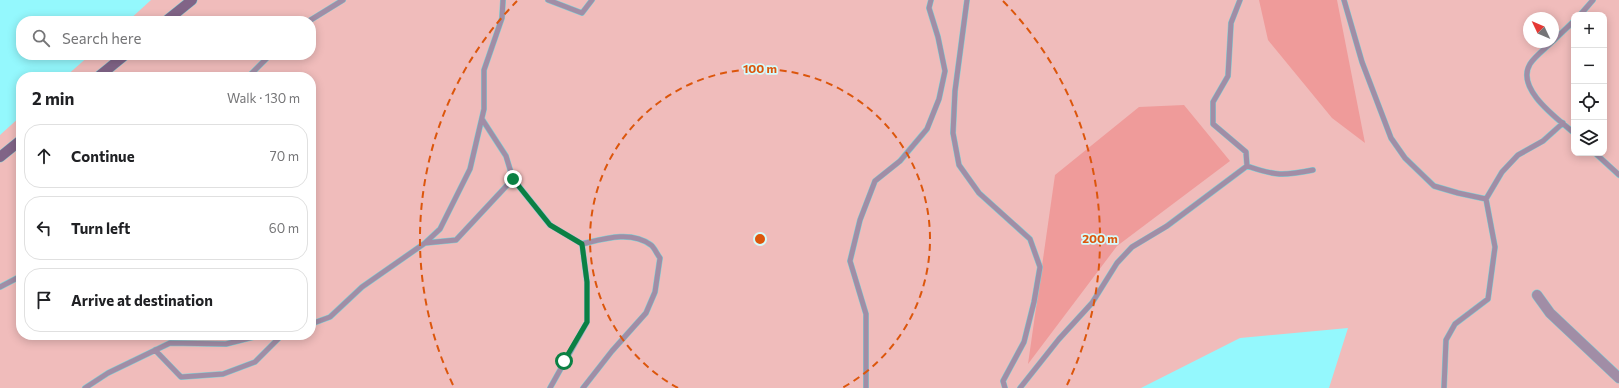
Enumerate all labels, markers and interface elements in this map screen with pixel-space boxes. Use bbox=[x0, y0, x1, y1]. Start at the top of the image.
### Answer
north arrow bbox=[1523, 12, 1559, 48]
map controls bbox=[1571, 12, 1607, 156]
button: + bbox=[1571, 12, 1607, 48]
search box bbox=[16, 16, 316, 60]
icon: search bbox=[30, 27, 52, 49]
text: Search here bbox=[62, 29, 141, 47]
button: − bbox=[1571, 48, 1607, 84]
text: 100 m bbox=[743, 61, 777, 75]
button: locate bbox=[1571, 84, 1607, 120]
text: 2 min bbox=[32, 88, 74, 109]
text: Walk · 130 m bbox=[227, 90, 300, 106]
button: layers bbox=[1571, 120, 1607, 156]
icon: ahead bbox=[33, 145, 55, 167]
text: Continue bbox=[71, 147, 135, 165]
text: 70 m bbox=[270, 148, 299, 164]
route end bbox=[504, 170, 522, 188]
icon: left bbox=[33, 217, 55, 239]
text: Turn left bbox=[71, 219, 130, 237]
text: 60 m bbox=[269, 220, 299, 236]
text: 200 m bbox=[1082, 231, 1118, 245]
centre of rings bbox=[753, 232, 767, 246]
icon: arrive bbox=[33, 289, 55, 311]
text: Arrive at destination bbox=[71, 291, 213, 309]
route start bbox=[555, 352, 573, 370]

